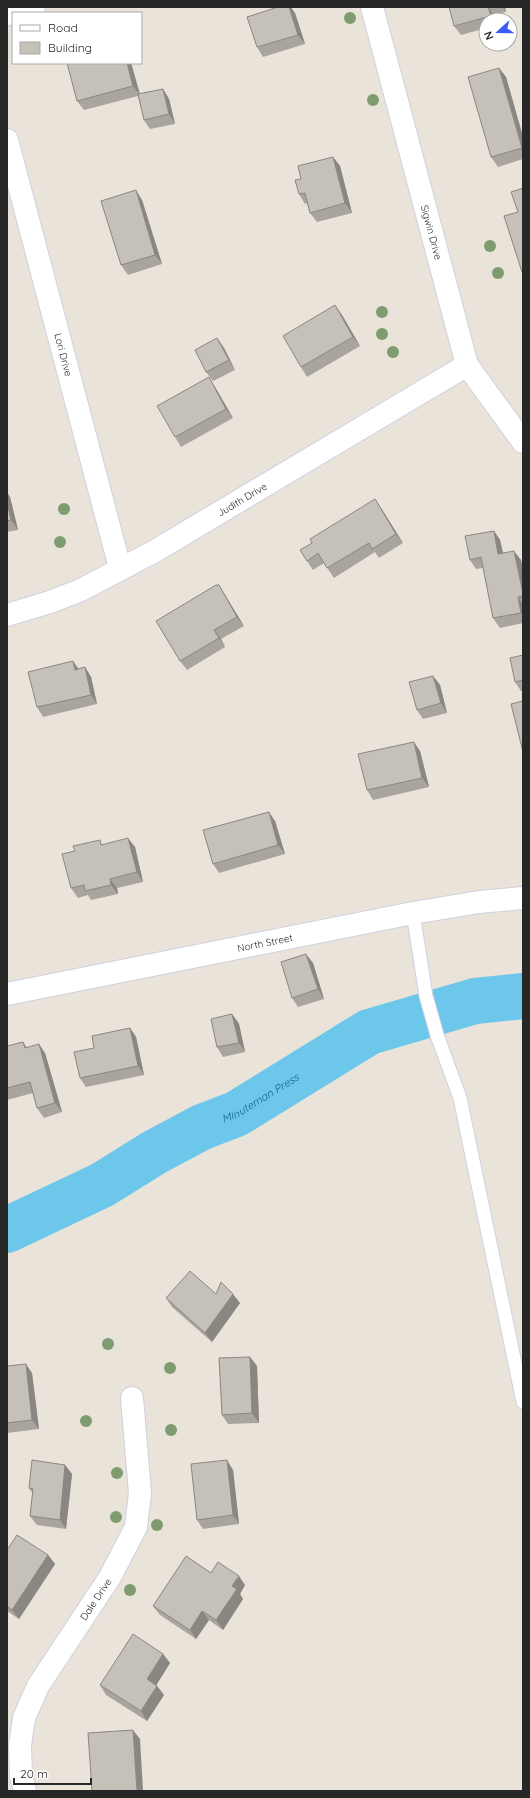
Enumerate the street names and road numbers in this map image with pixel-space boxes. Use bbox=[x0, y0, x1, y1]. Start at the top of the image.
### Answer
street label: Sigwin Drive bbox=[418, 203, 445, 261]
street label: Lori Drive bbox=[52, 332, 76, 378]
street label: Judith Drive bbox=[215, 479, 269, 519]
street label: North Street bbox=[236, 931, 294, 954]
street label: Dale Drive bbox=[77, 1575, 114, 1623]

